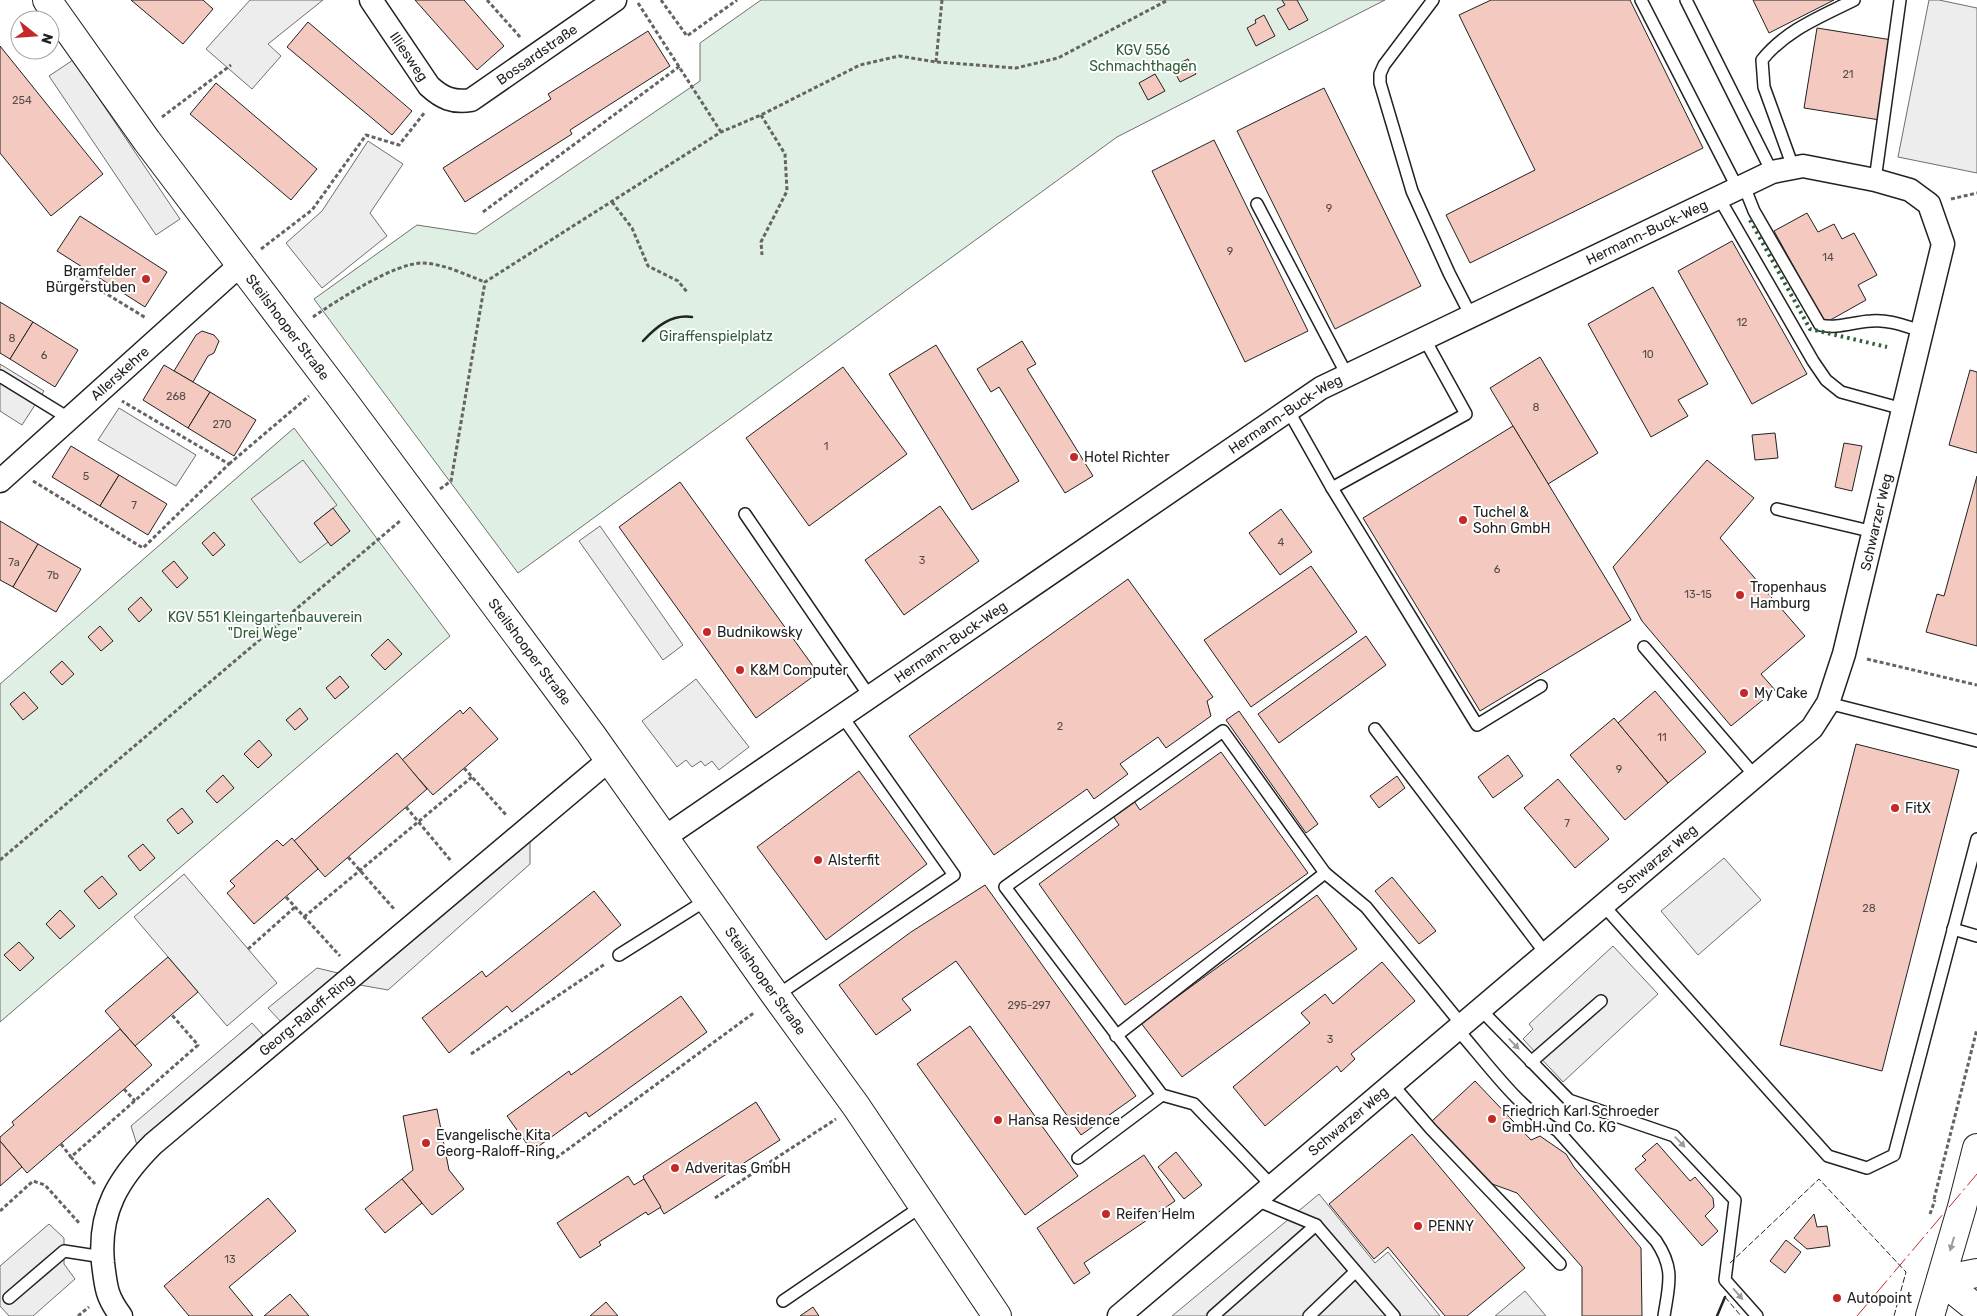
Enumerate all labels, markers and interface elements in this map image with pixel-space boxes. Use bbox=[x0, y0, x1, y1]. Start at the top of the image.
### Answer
north arrow bbox=[10, 10, 60, 60]
street label: Bossardstraße bbox=[493, 21, 581, 89]
street label: Illiesweg bbox=[386, 29, 431, 85]
text: N bbox=[37, 31, 57, 46]
park label: KGV 556 Schmachthagen bbox=[1089, 42, 1197, 75]
house number: 21 bbox=[1842, 68, 1854, 81]
house number: 254 bbox=[12, 94, 32, 107]
street label: Hermann-Buck-Weg bbox=[1583, 196, 1710, 269]
house number: 9 bbox=[1326, 202, 1332, 215]
house number: 9 bbox=[1227, 245, 1233, 258]
house number: 14 bbox=[1822, 251, 1834, 264]
place label: Bramfelder Bürgerstuben bbox=[46, 263, 137, 296]
street label: Steilshooper Straße bbox=[242, 271, 333, 384]
marker: Bramfelder Bürgerstuben bbox=[140, 273, 152, 285]
house number: 12 bbox=[1736, 316, 1748, 329]
park label: Giraffenspielplatz bbox=[659, 328, 773, 345]
house number: 8 bbox=[9, 332, 16, 345]
street label: Allerskehre bbox=[87, 343, 153, 404]
house number: 10 bbox=[1642, 348, 1654, 361]
house number: 6 bbox=[41, 349, 48, 362]
street label: Hermann-Buck-Weg bbox=[1225, 371, 1345, 458]
house number: 268 bbox=[166, 390, 186, 403]
house number: 8 bbox=[1533, 401, 1540, 414]
house number: 270 bbox=[212, 418, 232, 431]
house number: 1 bbox=[824, 440, 828, 453]
place label: Hotel Richter bbox=[1084, 449, 1170, 466]
marker: Hotel Richter bbox=[1068, 451, 1080, 463]
house number: 5 bbox=[83, 470, 90, 483]
street label: Schwarzer Weg bbox=[1857, 472, 1896, 572]
house number: 7 bbox=[131, 499, 137, 512]
place label: Tuchel & Sohn GmbH bbox=[1473, 504, 1551, 537]
marker: Tuchel & Sohn GmbH bbox=[1457, 514, 1469, 526]
house number: 4 bbox=[1278, 536, 1285, 549]
house number: 3 bbox=[919, 554, 926, 567]
house number: 7a bbox=[8, 556, 20, 569]
house number: 6 bbox=[1494, 563, 1501, 576]
house number: 7b bbox=[47, 569, 59, 582]
place label: Tropenhaus Hamburg bbox=[1750, 579, 1827, 612]
house number: 13-15 bbox=[1684, 588, 1712, 601]
marker: Tropenhaus Hamburg bbox=[1734, 589, 1746, 601]
street label: Steilshooper Straße bbox=[484, 595, 575, 709]
street label: Hermann-Buck-Weg bbox=[891, 597, 1010, 687]
park label: KGV 551 Kleingartenbauverein "Drei Wege" bbox=[168, 609, 362, 642]
place label: Budnikowsky bbox=[717, 624, 803, 641]
marker: Budnikowsky bbox=[701, 626, 713, 638]
place label: K&M Computer bbox=[750, 662, 849, 679]
marker: K&M Computer bbox=[734, 664, 746, 676]
place label: My Cake bbox=[1754, 685, 1808, 702]
marker: My Cake bbox=[1738, 687, 1750, 699]
house number: 2 bbox=[1057, 720, 1063, 733]
house number: 11 bbox=[1657, 731, 1667, 744]
house number: 9 bbox=[1616, 763, 1622, 776]
place label: FitX bbox=[1905, 800, 1931, 817]
marker: FitX bbox=[1889, 802, 1901, 814]
house number: 7 bbox=[1564, 817, 1570, 830]
street label: Schwarzer Weg bbox=[1614, 821, 1701, 898]
place label: Alsterfit bbox=[828, 852, 880, 869]
marker: Alsterfit bbox=[812, 854, 824, 866]
house number: 28 bbox=[1862, 902, 1876, 915]
street label: Steilshooper Straße bbox=[721, 924, 810, 1039]
street label: Georg-Raloff-Ring bbox=[256, 970, 358, 1060]
house number: 295-297 bbox=[1007, 999, 1051, 1012]
house number: 3 bbox=[1327, 1033, 1334, 1046]
one-way arrow bbox=[1508, 1038, 1520, 1050]
street label: Schwarzer Weg bbox=[1305, 1083, 1392, 1160]
place label: Friedrich Karl Schroeder GmbH und Co. KG bbox=[1502, 1103, 1660, 1136]
place label: Hansa Residence bbox=[1008, 1112, 1120, 1129]
marker: Friedrich Karl Schroeder GmbH und Co. KG bbox=[1486, 1113, 1498, 1125]
marker: Hansa Residence bbox=[992, 1114, 1004, 1126]
place label: Evangelische Kita Georg-Raloff-Ring bbox=[436, 1127, 555, 1160]
one-way arrow bbox=[1674, 1135, 1686, 1147]
marker: Evangelische Kita Georg-Raloff-Ring bbox=[420, 1137, 432, 1149]
place label: Adveritas GmbH bbox=[685, 1160, 791, 1177]
marker: Adveritas GmbH bbox=[669, 1162, 681, 1174]
place label: Reifen Helm bbox=[1116, 1206, 1195, 1223]
marker: Reifen Helm bbox=[1100, 1208, 1112, 1220]
place label: PENNY bbox=[1428, 1218, 1474, 1235]
marker: PENNY bbox=[1412, 1220, 1424, 1232]
one-way arrow bbox=[1947, 1236, 1955, 1251]
house number: 13 bbox=[224, 1253, 236, 1266]
one-way arrow bbox=[1732, 1288, 1743, 1301]
place label: Autopoint bbox=[1847, 1290, 1912, 1307]
marker: Autopoint bbox=[1831, 1292, 1843, 1304]

